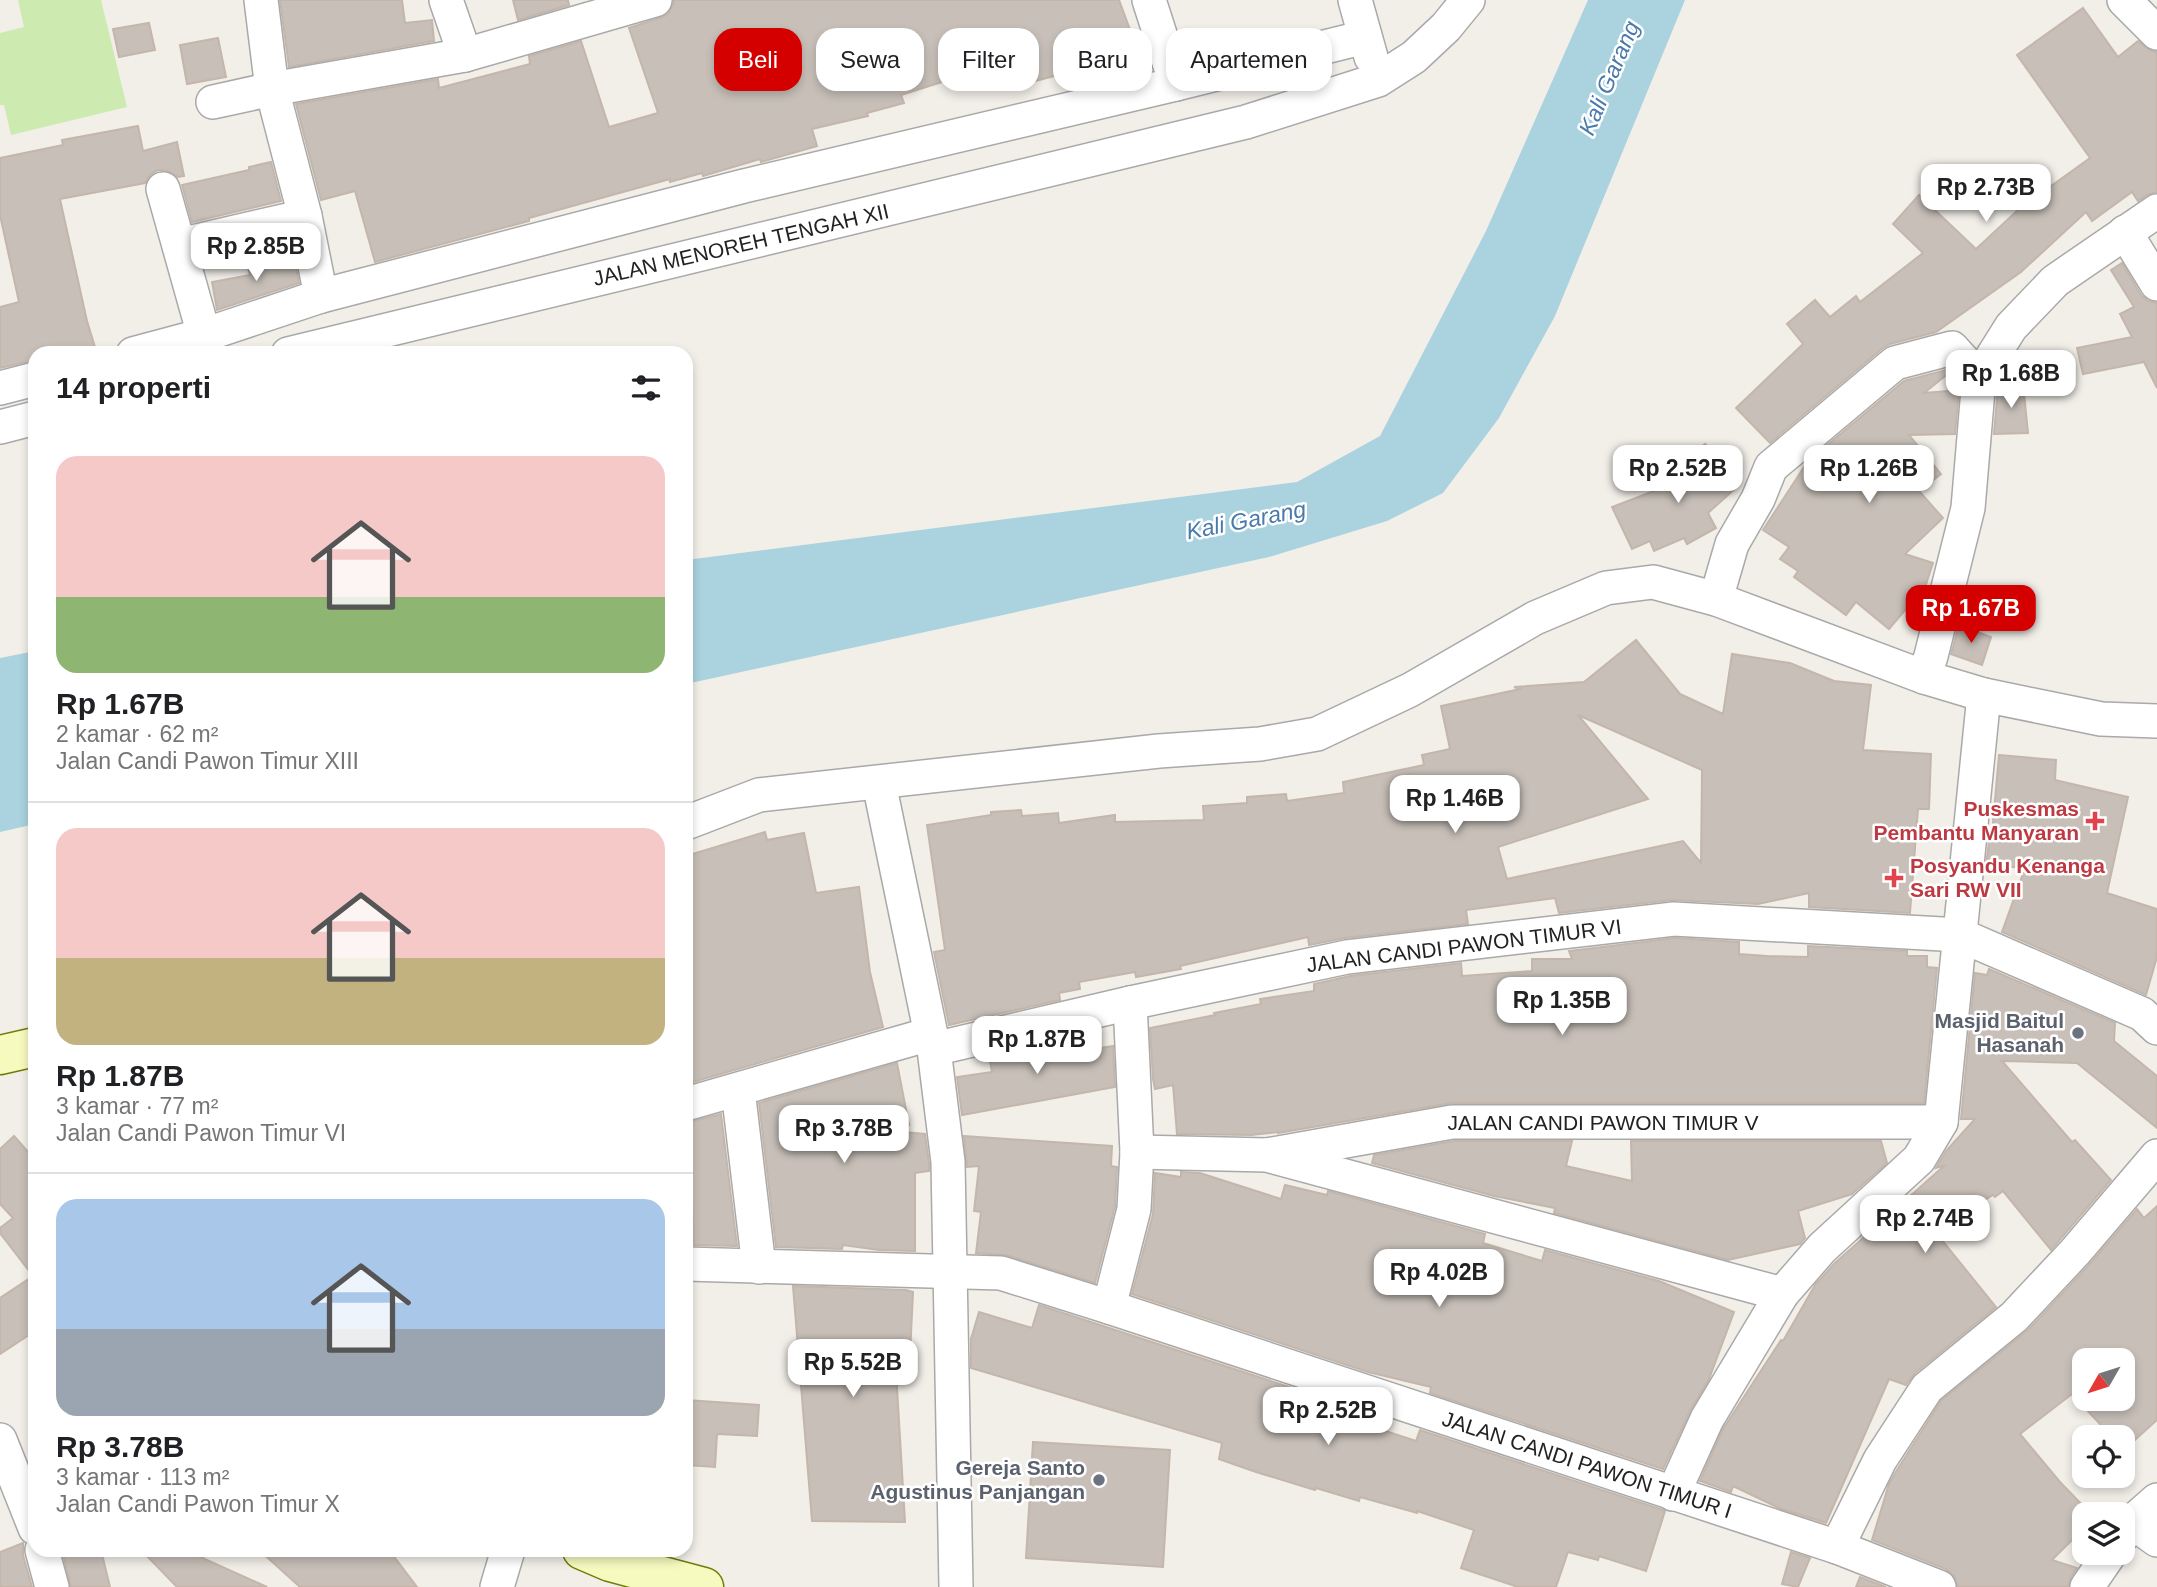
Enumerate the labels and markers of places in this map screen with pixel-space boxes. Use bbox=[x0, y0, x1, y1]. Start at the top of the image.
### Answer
pin: Rp 2.73B bbox=[1914, 164, 2058, 224]
pin: Rp 2.85B bbox=[184, 224, 328, 283]
pin: Rp 1.68B bbox=[1939, 350, 2083, 410]
pin: Rp 2.52B bbox=[1606, 446, 1750, 505]
pin: Rp 1.26B bbox=[1797, 446, 1941, 505]
pin: Rp 1.67B bbox=[1899, 586, 2043, 645]
pin: Rp 1.46B bbox=[1383, 776, 1527, 835]
place label: Puskesmas Pembantu Manyaran bbox=[1874, 797, 2079, 844]
marker: Puskesmas Pembantu Manyaran bbox=[2085, 811, 2105, 831]
place label: Posyandu Kenanga Sari RW VII bbox=[1910, 854, 2105, 901]
marker: Posyandu Kenanga Sari RW VII bbox=[1884, 868, 1904, 888]
pin: Rp 1.35B bbox=[1490, 978, 1634, 1037]
place label: Masjid Baitul Hasanah bbox=[1934, 1009, 2064, 1056]
pin: Rp 1.87B bbox=[965, 1016, 1109, 1076]
marker: Masjid Baitul Hasanah bbox=[2070, 1025, 2086, 1041]
pin: Rp 3.78B bbox=[772, 1106, 916, 1165]
pin: Rp 2.74B bbox=[1853, 1196, 1997, 1255]
pin: Rp 4.02B bbox=[1367, 1250, 1511, 1309]
pin: Rp 5.52B bbox=[781, 1340, 925, 1399]
pin: Rp 2.52B bbox=[1256, 1388, 1400, 1447]
place label: Gereja Santo Agustinus Panjangan bbox=[870, 1456, 1085, 1503]
marker: Gereja Santo Agustinus Panjangan bbox=[1091, 1472, 1107, 1488]

